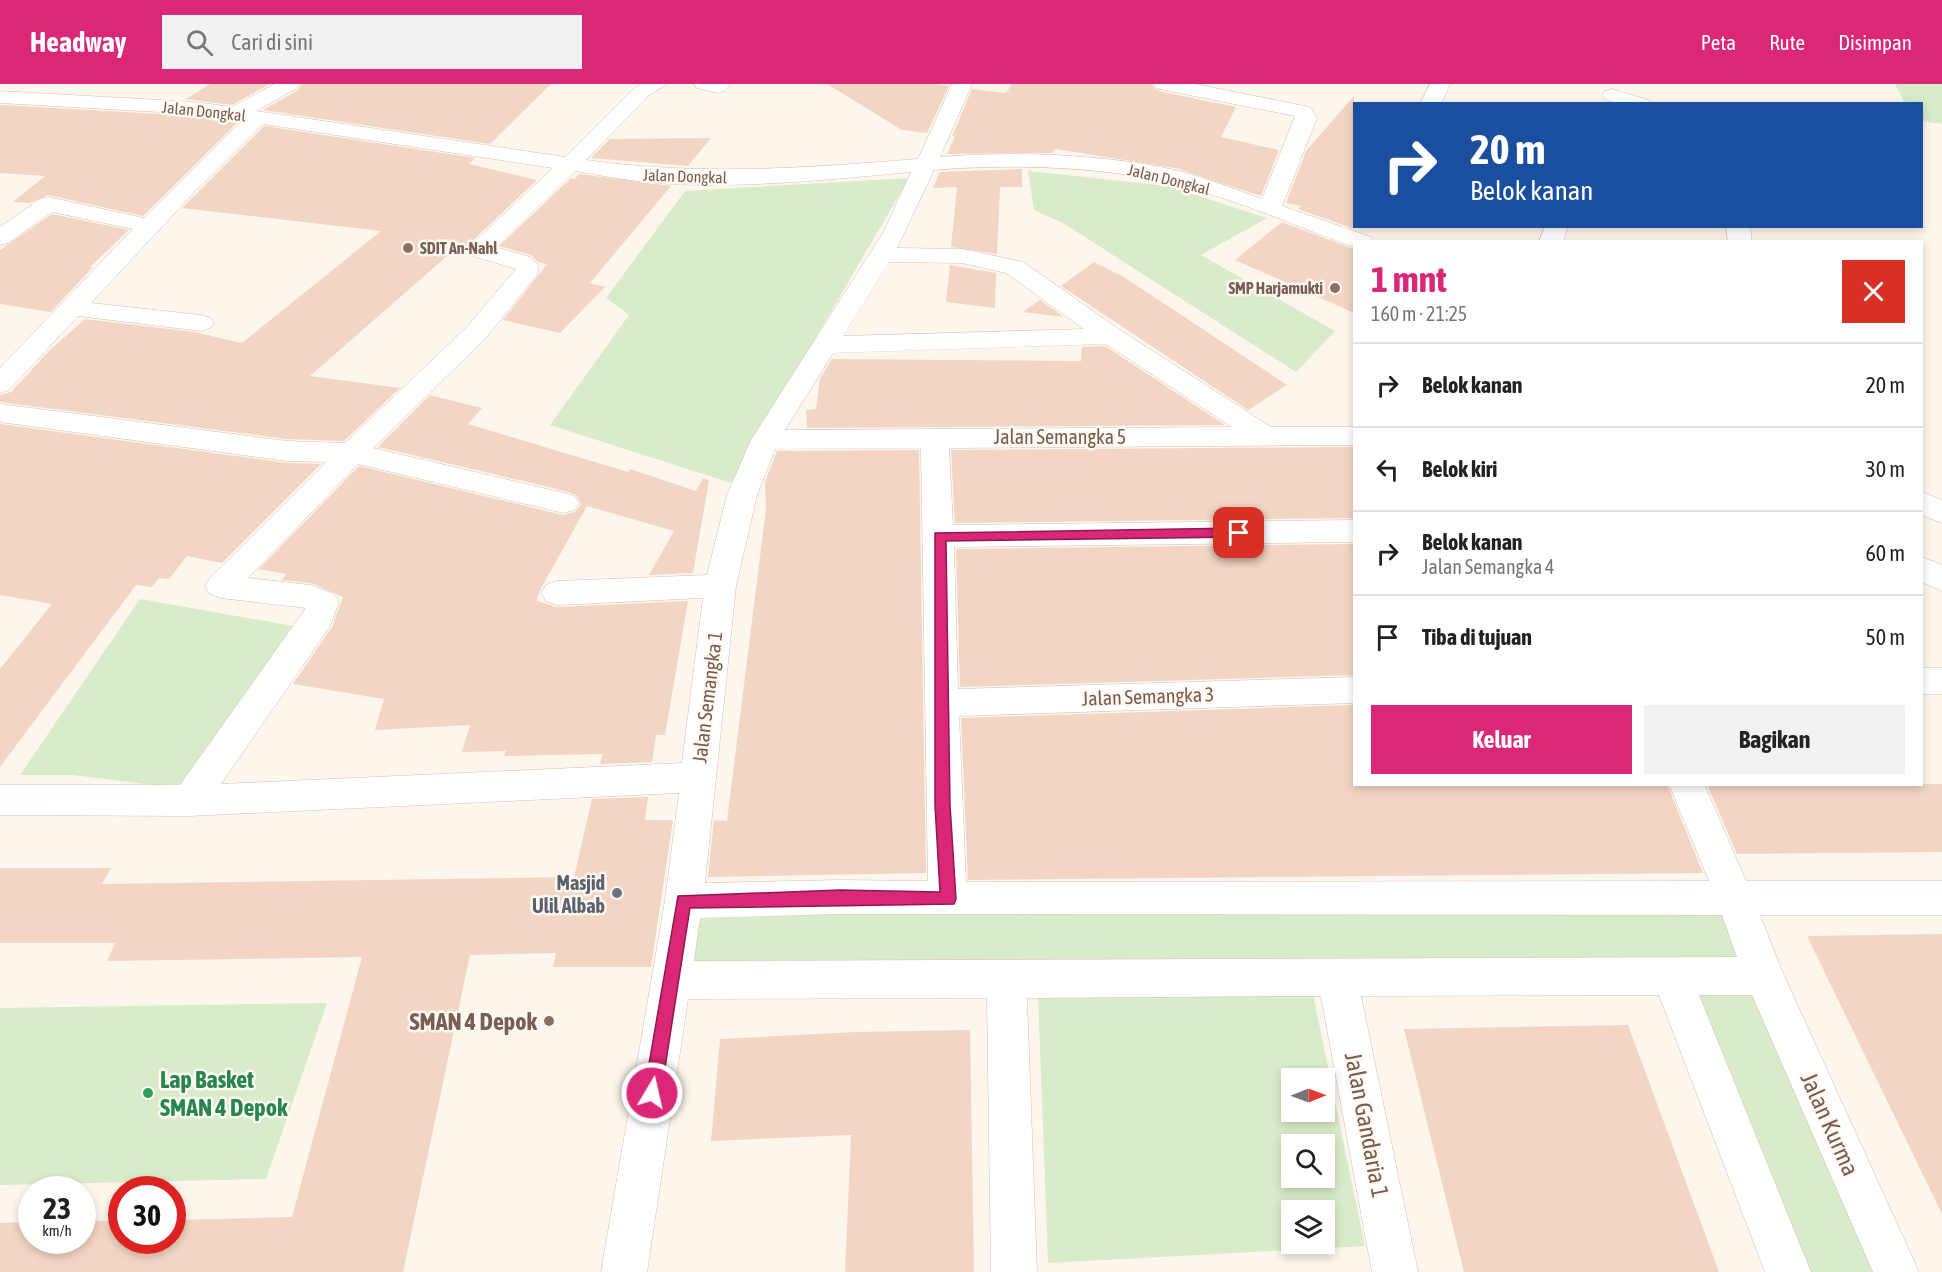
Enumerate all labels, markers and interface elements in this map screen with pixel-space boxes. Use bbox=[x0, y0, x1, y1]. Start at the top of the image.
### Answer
search box bbox=[162, 15, 582, 69]
text: Headway bbox=[30, 26, 126, 58]
icon: search bbox=[183, 26, 216, 59]
text: Cari di sini bbox=[231, 29, 313, 55]
text: Peta bbox=[1701, 30, 1736, 54]
text: Rute bbox=[1769, 30, 1805, 54]
text: Disimpan bbox=[1838, 30, 1912, 54]
street label: Jalan Dongkal bbox=[161, 98, 247, 125]
text: 20 m bbox=[1470, 125, 1545, 173]
icon: right bbox=[1371, 126, 1449, 204]
street label: Jalan Dongkal bbox=[1126, 160, 1213, 199]
street label: Jalan Dongkal bbox=[643, 166, 728, 187]
text: Belok kanan bbox=[1470, 175, 1593, 206]
place label: SDIT An-Nahl bbox=[420, 239, 498, 257]
marker: SDIT An-Nahl bbox=[401, 241, 415, 255]
text: 1 mnt bbox=[1371, 258, 1447, 300]
button: close bbox=[1842, 260, 1905, 323]
place label: SMP Harjamukti bbox=[1228, 279, 1323, 297]
marker: SMP Harjamukti bbox=[1328, 281, 1342, 295]
text: 160 m · 21:25 bbox=[1371, 302, 1467, 325]
icon: right bbox=[1371, 369, 1404, 402]
text: Belok kanan bbox=[1422, 372, 1523, 398]
text: 20 m bbox=[1865, 372, 1905, 398]
street label: Jalan Semangka 5 bbox=[994, 425, 1126, 448]
icon: left bbox=[1371, 453, 1404, 486]
text: Belok kiri bbox=[1422, 456, 1497, 482]
text: 30 m bbox=[1865, 456, 1905, 482]
pin bbox=[1213, 507, 1264, 558]
icon: arrive bbox=[1222, 516, 1255, 549]
text: Belok kanan bbox=[1422, 529, 1523, 555]
icon: right bbox=[1371, 537, 1404, 570]
text: 60 m bbox=[1865, 540, 1905, 566]
text: Jalan Semangka 4 bbox=[1422, 555, 1554, 578]
icon: arrive bbox=[1371, 621, 1404, 654]
text: Tiba di tujuan bbox=[1422, 624, 1532, 650]
text: 50 m bbox=[1865, 624, 1905, 650]
street label: Jalan Semangka 1 bbox=[688, 630, 726, 764]
street label: Jalan Semangka 3 bbox=[1081, 682, 1215, 710]
button: Keluar bbox=[1371, 705, 1632, 774]
button: Bagikan bbox=[1644, 705, 1905, 774]
place label: Masjid Ulil Albab bbox=[532, 871, 605, 917]
marker: Masjid Ulil Albab bbox=[610, 886, 624, 900]
place label: SMAN 4 Depok bbox=[410, 1008, 537, 1035]
marker: SMAN 4 Depok bbox=[542, 1014, 556, 1028]
street label: Jalan Gandaria 1 bbox=[1340, 1050, 1394, 1200]
position arrow bbox=[620, 1061, 684, 1125]
place label: Lap Basket SMAN 4 Depok bbox=[160, 1066, 288, 1121]
north arrow bbox=[1281, 1068, 1335, 1122]
map controls bbox=[1281, 1068, 1335, 1254]
street label: Jalan Kurma bbox=[1795, 1068, 1865, 1180]
marker: Lap Basket SMAN 4 Depok bbox=[141, 1086, 155, 1100]
button: search bbox=[1281, 1134, 1335, 1188]
speed limit sign: 30 bbox=[108, 1176, 186, 1254]
text: 23 bbox=[43, 1191, 71, 1225]
button: layers bbox=[1281, 1200, 1335, 1254]
text: km/h bbox=[42, 1222, 72, 1239]

